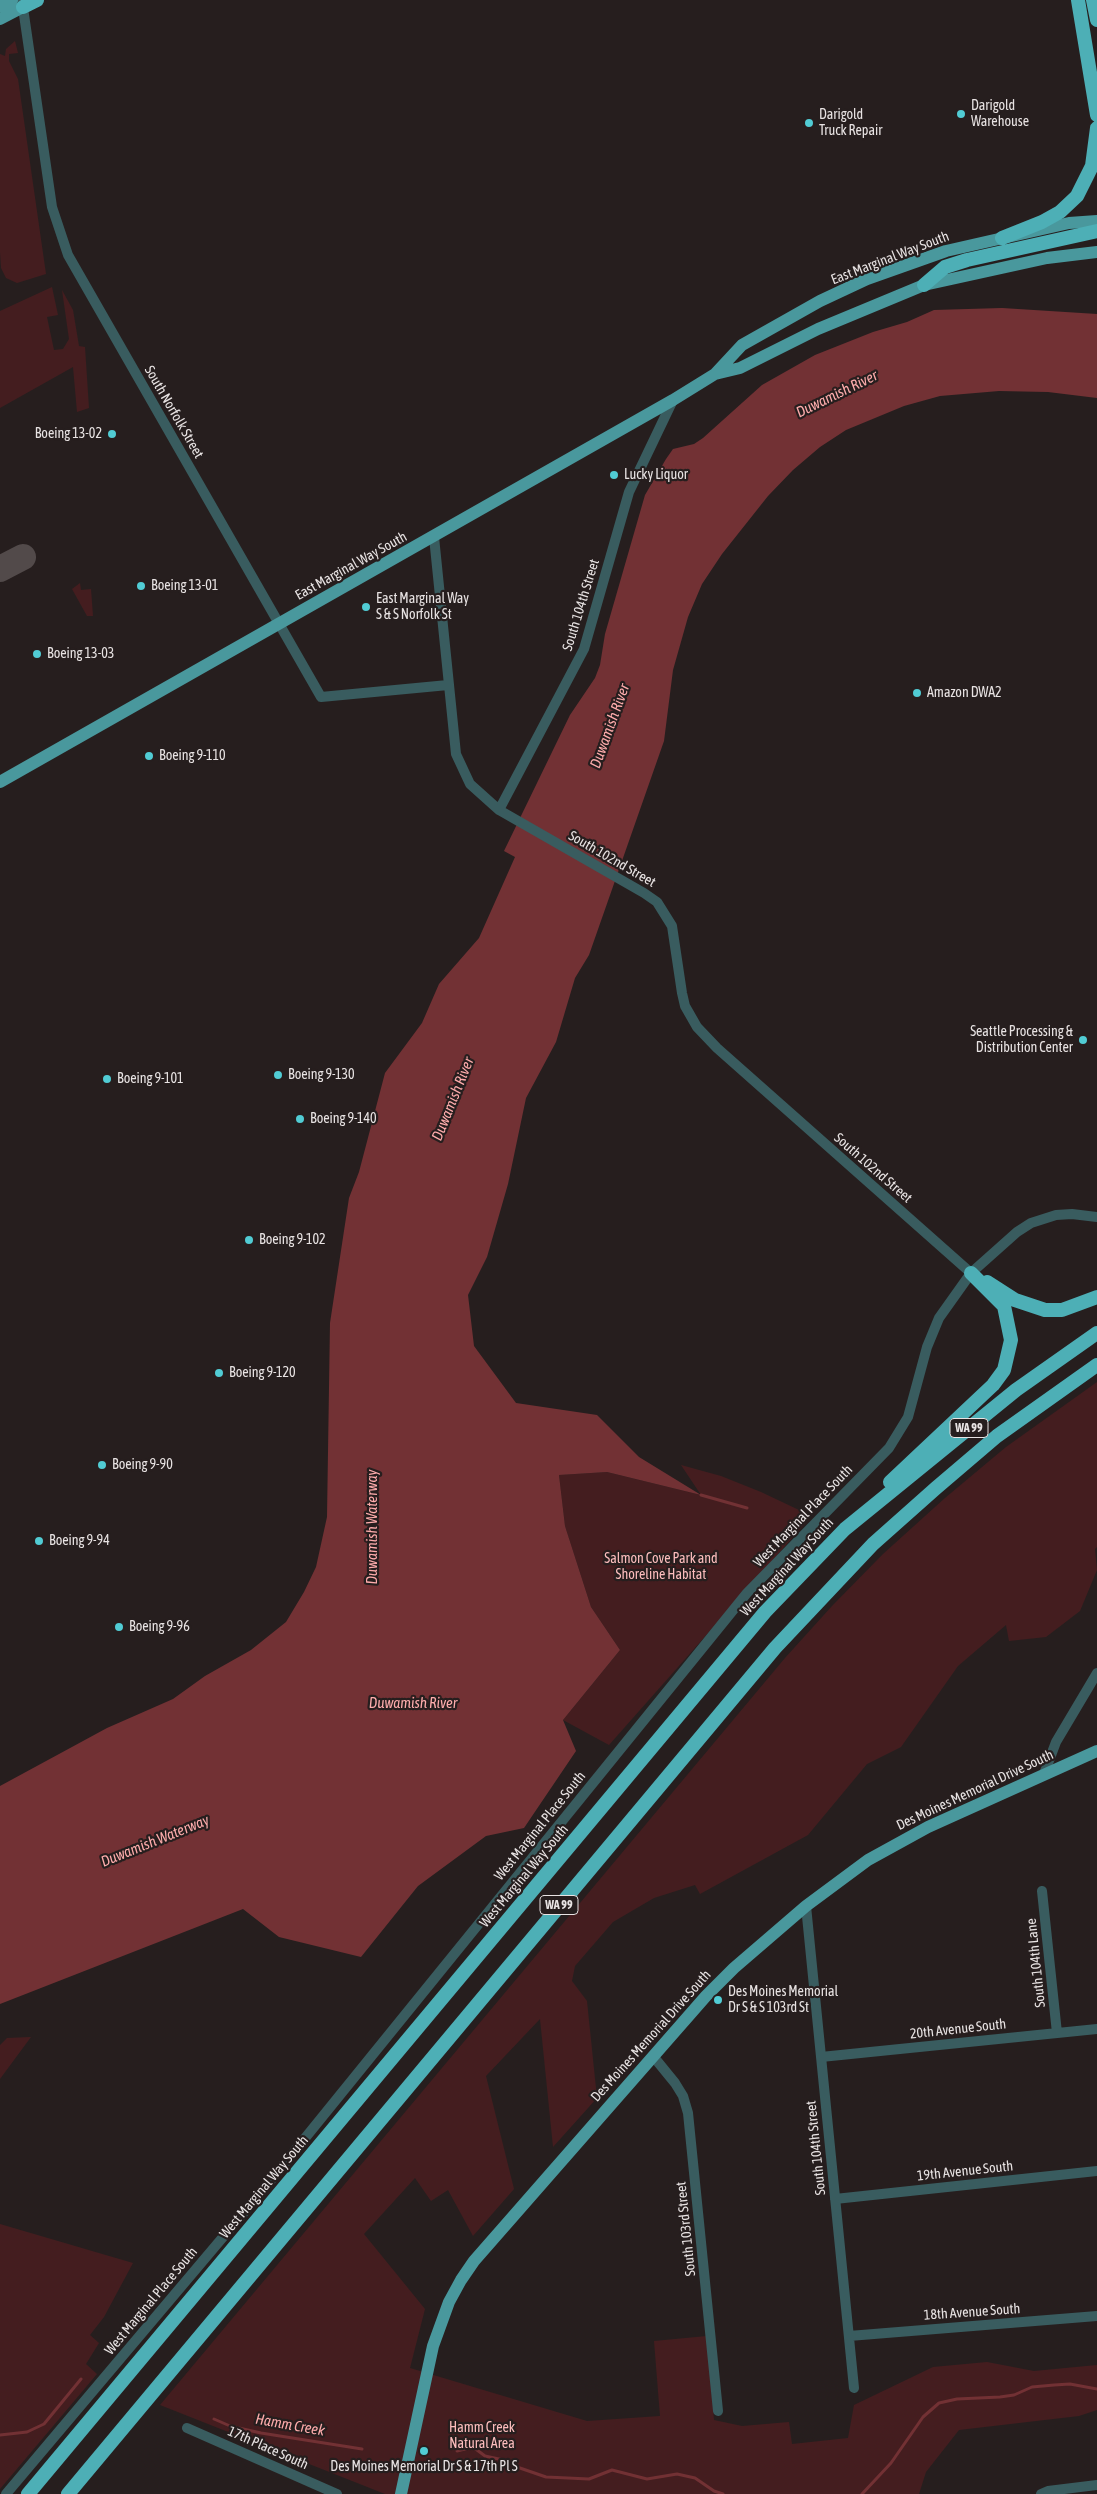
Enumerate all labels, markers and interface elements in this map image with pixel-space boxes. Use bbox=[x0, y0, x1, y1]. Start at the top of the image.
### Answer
place label: Darigold Warehouse bbox=[971, 98, 1029, 130]
place label: Darigold Truck Repair bbox=[819, 107, 882, 140]
marker: Darigold Warehouse bbox=[955, 108, 967, 120]
marker: Darigold Truck Repair bbox=[803, 117, 815, 129]
street label: East Marginal Way South bbox=[829, 228, 951, 288]
street label: South Norfolk Street bbox=[141, 363, 207, 461]
water label: Duwamish River bbox=[793, 367, 881, 421]
place label: Boeing 13-02 bbox=[35, 426, 102, 442]
marker: Boeing 13-02 bbox=[106, 428, 118, 440]
place label: Lucky Liquor bbox=[624, 467, 688, 483]
marker: Lucky Liquor bbox=[608, 469, 620, 481]
street label: East Marginal Way South bbox=[292, 528, 410, 604]
street label: South 104th Street bbox=[559, 557, 603, 653]
place label: Boeing 13-01 bbox=[151, 578, 218, 594]
marker: Boeing 13-01 bbox=[135, 580, 147, 592]
place label: East Marginal Way S & S Norfolk St bbox=[376, 591, 469, 624]
marker: East Marginal Way S & S Norfolk St bbox=[360, 601, 372, 613]
place label: Boeing 13-03 bbox=[47, 646, 114, 662]
marker: Boeing 13-03 bbox=[31, 648, 43, 660]
water label: Duwamish River bbox=[586, 681, 634, 771]
place label: Amazon DWA2 bbox=[927, 685, 1002, 701]
marker: Amazon DWA2 bbox=[911, 687, 923, 699]
place label: Boeing 9-110 bbox=[159, 748, 226, 764]
marker: Boeing 9-110 bbox=[143, 750, 155, 762]
street label: South 102nd Street bbox=[565, 827, 659, 891]
place label: Seattle Processing & Distribution Center bbox=[970, 1024, 1073, 1056]
marker: Seattle Processing & Distribution Center bbox=[1077, 1034, 1089, 1046]
water label: Duwamish River bbox=[428, 1055, 478, 1143]
place label: Boeing 9-130 bbox=[288, 1067, 355, 1083]
marker: Boeing 9-130 bbox=[272, 1069, 284, 1081]
place label: Boeing 9-101 bbox=[117, 1071, 184, 1087]
marker: Boeing 9-101 bbox=[101, 1073, 113, 1085]
place label: Boeing 9-140 bbox=[310, 1111, 377, 1127]
marker: Boeing 9-140 bbox=[294, 1113, 306, 1125]
street label: South 102nd Street bbox=[831, 1130, 915, 1206]
place label: Boeing 9-102 bbox=[259, 1232, 326, 1248]
marker: Boeing 9-102 bbox=[243, 1234, 255, 1246]
place label: Boeing 9-120 bbox=[229, 1365, 296, 1381]
marker: Boeing 9-120 bbox=[213, 1367, 225, 1379]
road number: WA 99 bbox=[950, 1419, 988, 1438]
place label: Boeing 9-90 bbox=[112, 1457, 173, 1473]
marker: Boeing 9-90 bbox=[96, 1459, 108, 1471]
street label: West Marginal Place South bbox=[750, 1461, 856, 1571]
water label: Duwamish Waterway bbox=[363, 1469, 381, 1585]
street label: West Marginal Way South bbox=[737, 1514, 837, 1620]
place label: Boeing 9-94 bbox=[49, 1533, 110, 1549]
marker: Boeing 9-94 bbox=[33, 1535, 45, 1547]
park label: Salmon Cove Park and Shoreline Habitat bbox=[604, 1551, 718, 1584]
place label: Boeing 9-96 bbox=[129, 1619, 190, 1635]
marker: Boeing 9-96 bbox=[113, 1621, 125, 1633]
water label: Duwamish River bbox=[369, 1694, 457, 1712]
street label: Des Moines Memorial Drive South bbox=[894, 1746, 1056, 1834]
street label: West Marginal Place South bbox=[491, 1768, 589, 1884]
water label: Duwamish Waterway bbox=[98, 1811, 212, 1871]
street label: West Marginal Way South bbox=[476, 1821, 572, 1931]
road number: WA 99 bbox=[540, 1896, 578, 1914]
street label: South 104th Lane bbox=[1023, 1918, 1049, 2008]
street label: Des Moines Memorial Drive South bbox=[587, 1967, 715, 2105]
place label: Des Moines Memorial Dr S & S 103rd St bbox=[728, 1984, 838, 2016]
marker: Des Moines Memorial Dr S & S 103rd St bbox=[712, 1994, 724, 2006]
street label: 20th Avenue South bbox=[909, 2016, 1007, 2042]
street label: South 104th Street bbox=[803, 2100, 829, 2196]
street label: West Marginal Way South bbox=[216, 2132, 312, 2242]
street label: 19th Avenue South bbox=[916, 2158, 1014, 2184]
street label: South 103rd Street bbox=[673, 2181, 699, 2277]
street label: West Marginal Place South bbox=[101, 2244, 201, 2358]
street label: 18th Avenue South bbox=[923, 2300, 1021, 2324]
water label: Hamm Creek bbox=[254, 2410, 326, 2440]
park label: Hamm Creek Natural Area bbox=[449, 2420, 515, 2452]
street label: 17th Place South bbox=[225, 2423, 311, 2473]
marker: Des Moines Memorial Dr S & 17th Pl S bbox=[418, 2445, 430, 2457]
place label: Des Moines Memorial Dr S & 17th Pl S bbox=[330, 2459, 518, 2475]

